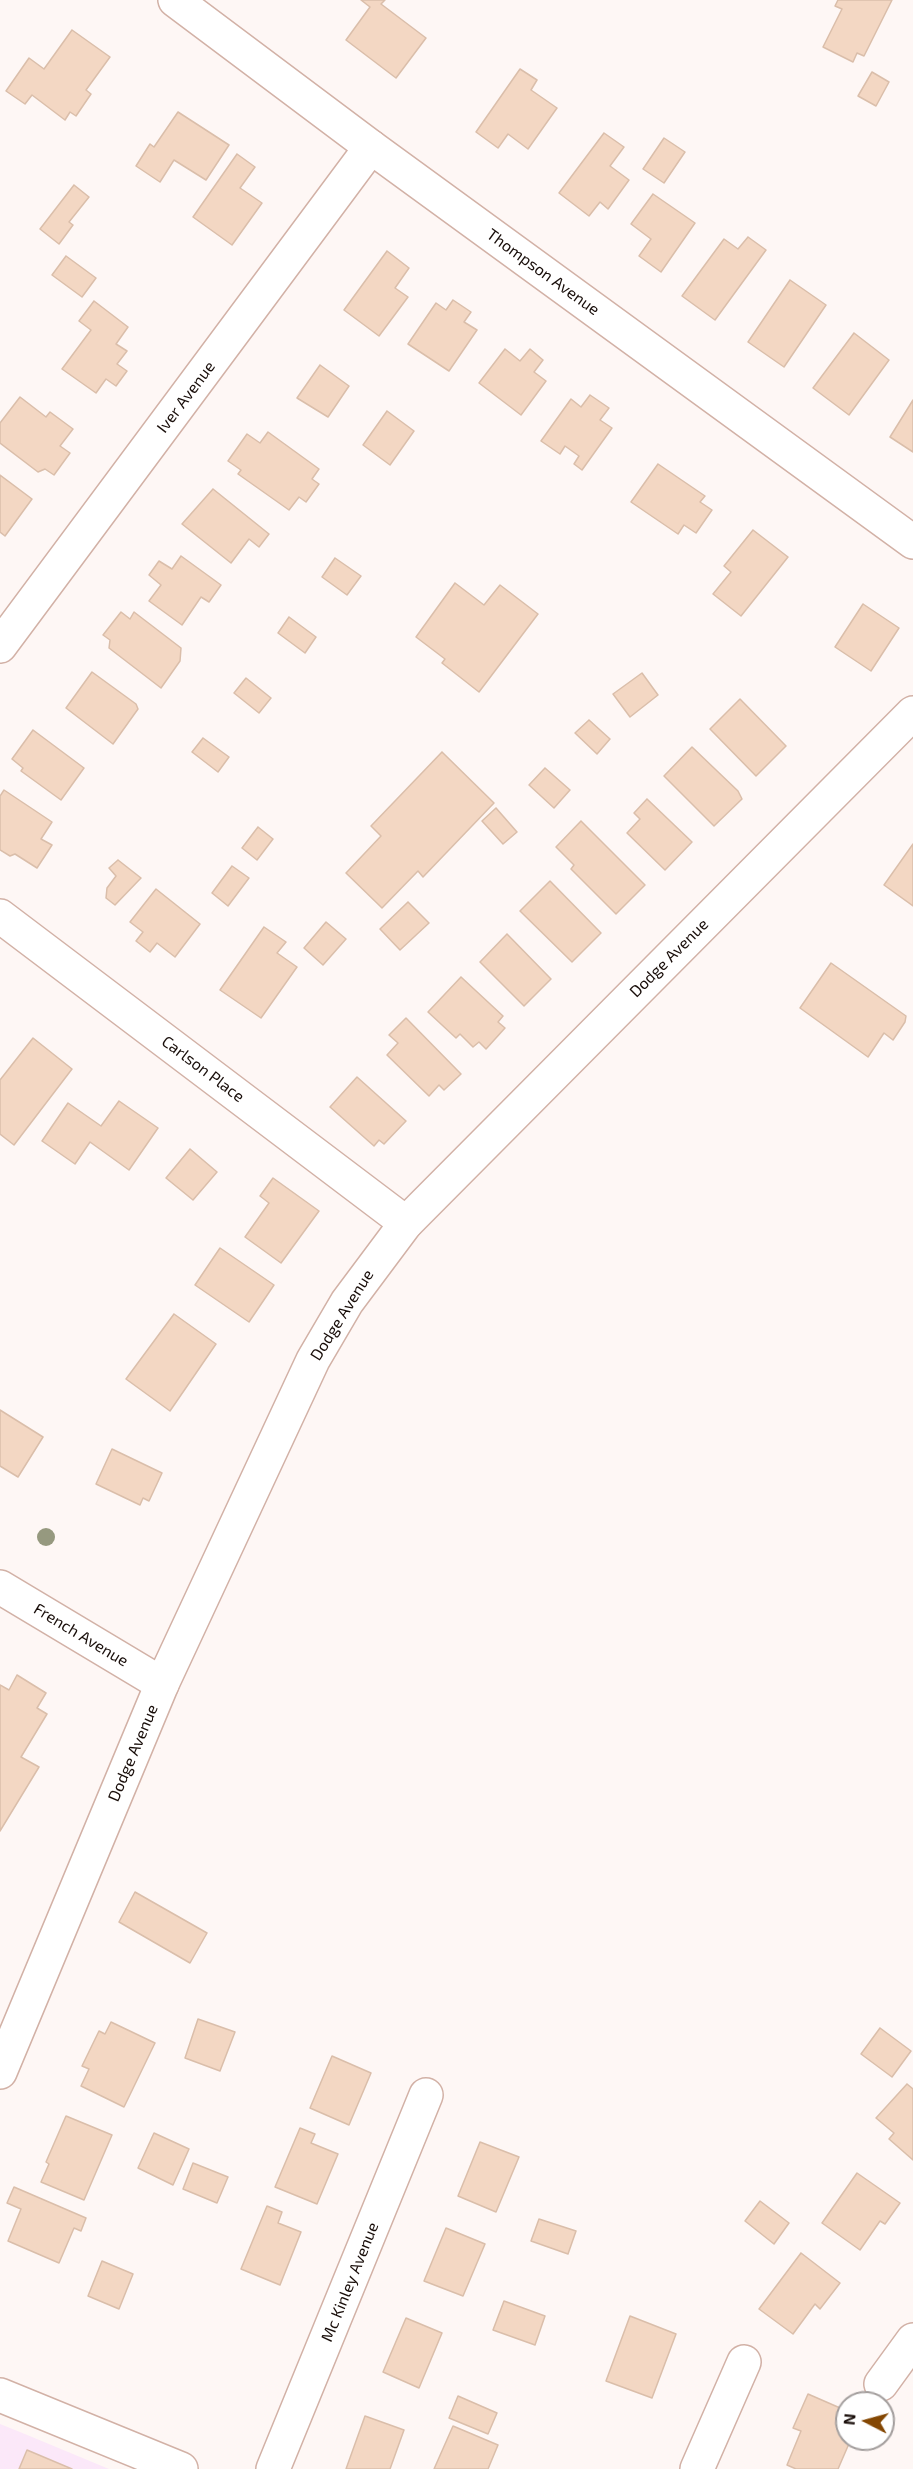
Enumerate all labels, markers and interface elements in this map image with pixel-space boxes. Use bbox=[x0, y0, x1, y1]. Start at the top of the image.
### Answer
street label: Thompson Avenue bbox=[483, 225, 603, 319]
street label: Iver Avenue bbox=[153, 357, 219, 437]
street label: Dodge Avenue bbox=[626, 915, 712, 1001]
street label: Carlson Place bbox=[158, 1032, 248, 1106]
street label: Dodge Avenue bbox=[306, 1266, 378, 1364]
street label: French Avenue bbox=[30, 1599, 132, 1671]
street label: Dodge Avenue bbox=[104, 1702, 162, 1804]
street label: Mc Kinley Avenue bbox=[317, 2219, 383, 2345]
north arrow bbox=[835, 2391, 895, 2451]
text: N bbox=[839, 2413, 859, 2426]

